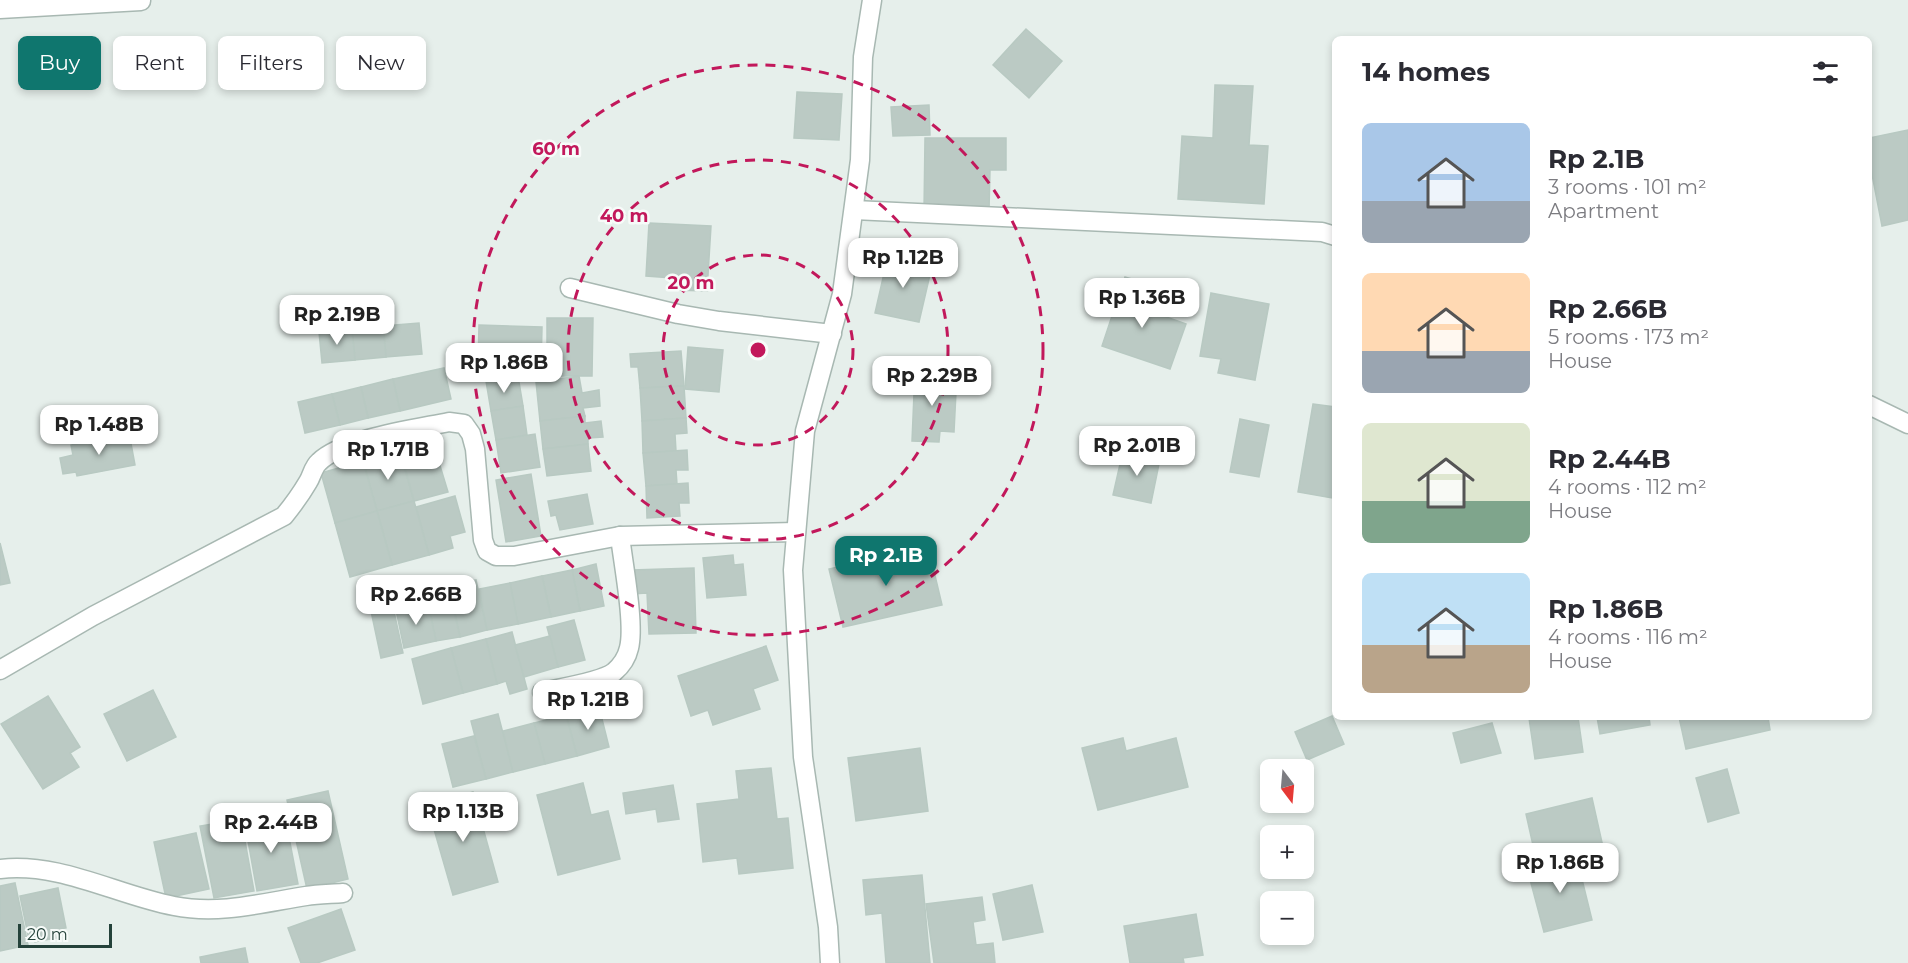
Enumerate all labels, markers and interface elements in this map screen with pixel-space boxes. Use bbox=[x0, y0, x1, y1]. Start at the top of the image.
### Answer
chip: Buy bbox=[18, 36, 101, 90]
chip: Rent bbox=[113, 36, 206, 90]
chip: Filters bbox=[218, 36, 324, 90]
chip: New bbox=[336, 36, 426, 90]
text: 14 homes bbox=[1362, 56, 1490, 88]
icon: filters bbox=[1809, 56, 1842, 89]
text: 60 m bbox=[532, 138, 580, 160]
text: Rp 2.1B bbox=[1548, 143, 1644, 175]
icon: home bbox=[1410, 147, 1482, 219]
text: 3 rooms · 101 m² bbox=[1548, 175, 1707, 199]
text: Apartment bbox=[1548, 199, 1659, 223]
text: 40 m bbox=[600, 205, 648, 227]
pin: Rp 1.12B bbox=[841, 238, 965, 289]
text: Rp 1.12B bbox=[862, 245, 944, 269]
text: 20 m bbox=[668, 272, 714, 294]
pin: Rp 1.36B bbox=[1080, 278, 1204, 329]
text: Rp 1.36B bbox=[1098, 285, 1186, 309]
text: Rp 2.66B bbox=[1548, 293, 1668, 325]
pin: Rp 2.19B bbox=[275, 295, 399, 346]
icon: home bbox=[1410, 297, 1482, 369]
text: Rp 2.19B bbox=[294, 302, 380, 326]
text: 5 rooms · 173 m² bbox=[1548, 325, 1709, 349]
centre of rings bbox=[748, 340, 768, 360]
pin: Rp 1.86B bbox=[442, 343, 566, 394]
text: House bbox=[1548, 349, 1612, 373]
text: Rp 1.86B bbox=[460, 350, 548, 374]
pin: Rp 2.29B bbox=[870, 356, 994, 407]
text: Rp 2.29B bbox=[886, 363, 978, 387]
pin: Rp 1.48B bbox=[37, 405, 161, 456]
text: Rp 1.48B bbox=[54, 412, 144, 436]
pin: Rp 2.01B bbox=[1075, 426, 1199, 477]
pin: Rp 1.71B bbox=[326, 430, 450, 481]
text: Rp 2.01B bbox=[1093, 433, 1181, 457]
text: Rp 1.71B bbox=[347, 437, 429, 461]
text: Rp 2.44B bbox=[1548, 443, 1671, 475]
icon: home bbox=[1410, 447, 1482, 519]
text: 4 rooms · 112 m² bbox=[1548, 475, 1707, 499]
text: House bbox=[1548, 499, 1612, 523]
pin: Rp 2.1B bbox=[831, 536, 941, 587]
text: Rp 2.1B bbox=[849, 543, 923, 567]
pin: Rp 2.66B bbox=[354, 575, 478, 626]
text: Rp 2.66B bbox=[370, 582, 462, 606]
text: Rp 1.86B bbox=[1548, 593, 1663, 625]
icon: home bbox=[1410, 597, 1482, 669]
text: 4 rooms · 116 m² bbox=[1548, 625, 1708, 649]
text: House bbox=[1548, 649, 1612, 673]
pin: Rp 1.21B bbox=[526, 680, 650, 731]
text: Rp 1.21B bbox=[547, 687, 629, 711]
north arrow bbox=[1260, 759, 1314, 813]
map controls bbox=[1260, 759, 1314, 945]
pin: Rp 1.13B bbox=[401, 792, 525, 843]
text: Rp 1.13B bbox=[422, 799, 504, 823]
pin: Rp 2.44B bbox=[209, 803, 333, 854]
text: Rp 2.44B bbox=[224, 810, 318, 834]
button: + bbox=[1260, 825, 1314, 879]
pin: Rp 1.86B bbox=[1498, 843, 1622, 894]
text: Rp 1.86B bbox=[1516, 850, 1604, 874]
button: − bbox=[1260, 891, 1314, 945]
scale bar bbox=[18, 921, 112, 948]
text: 20 m bbox=[27, 925, 68, 944]

